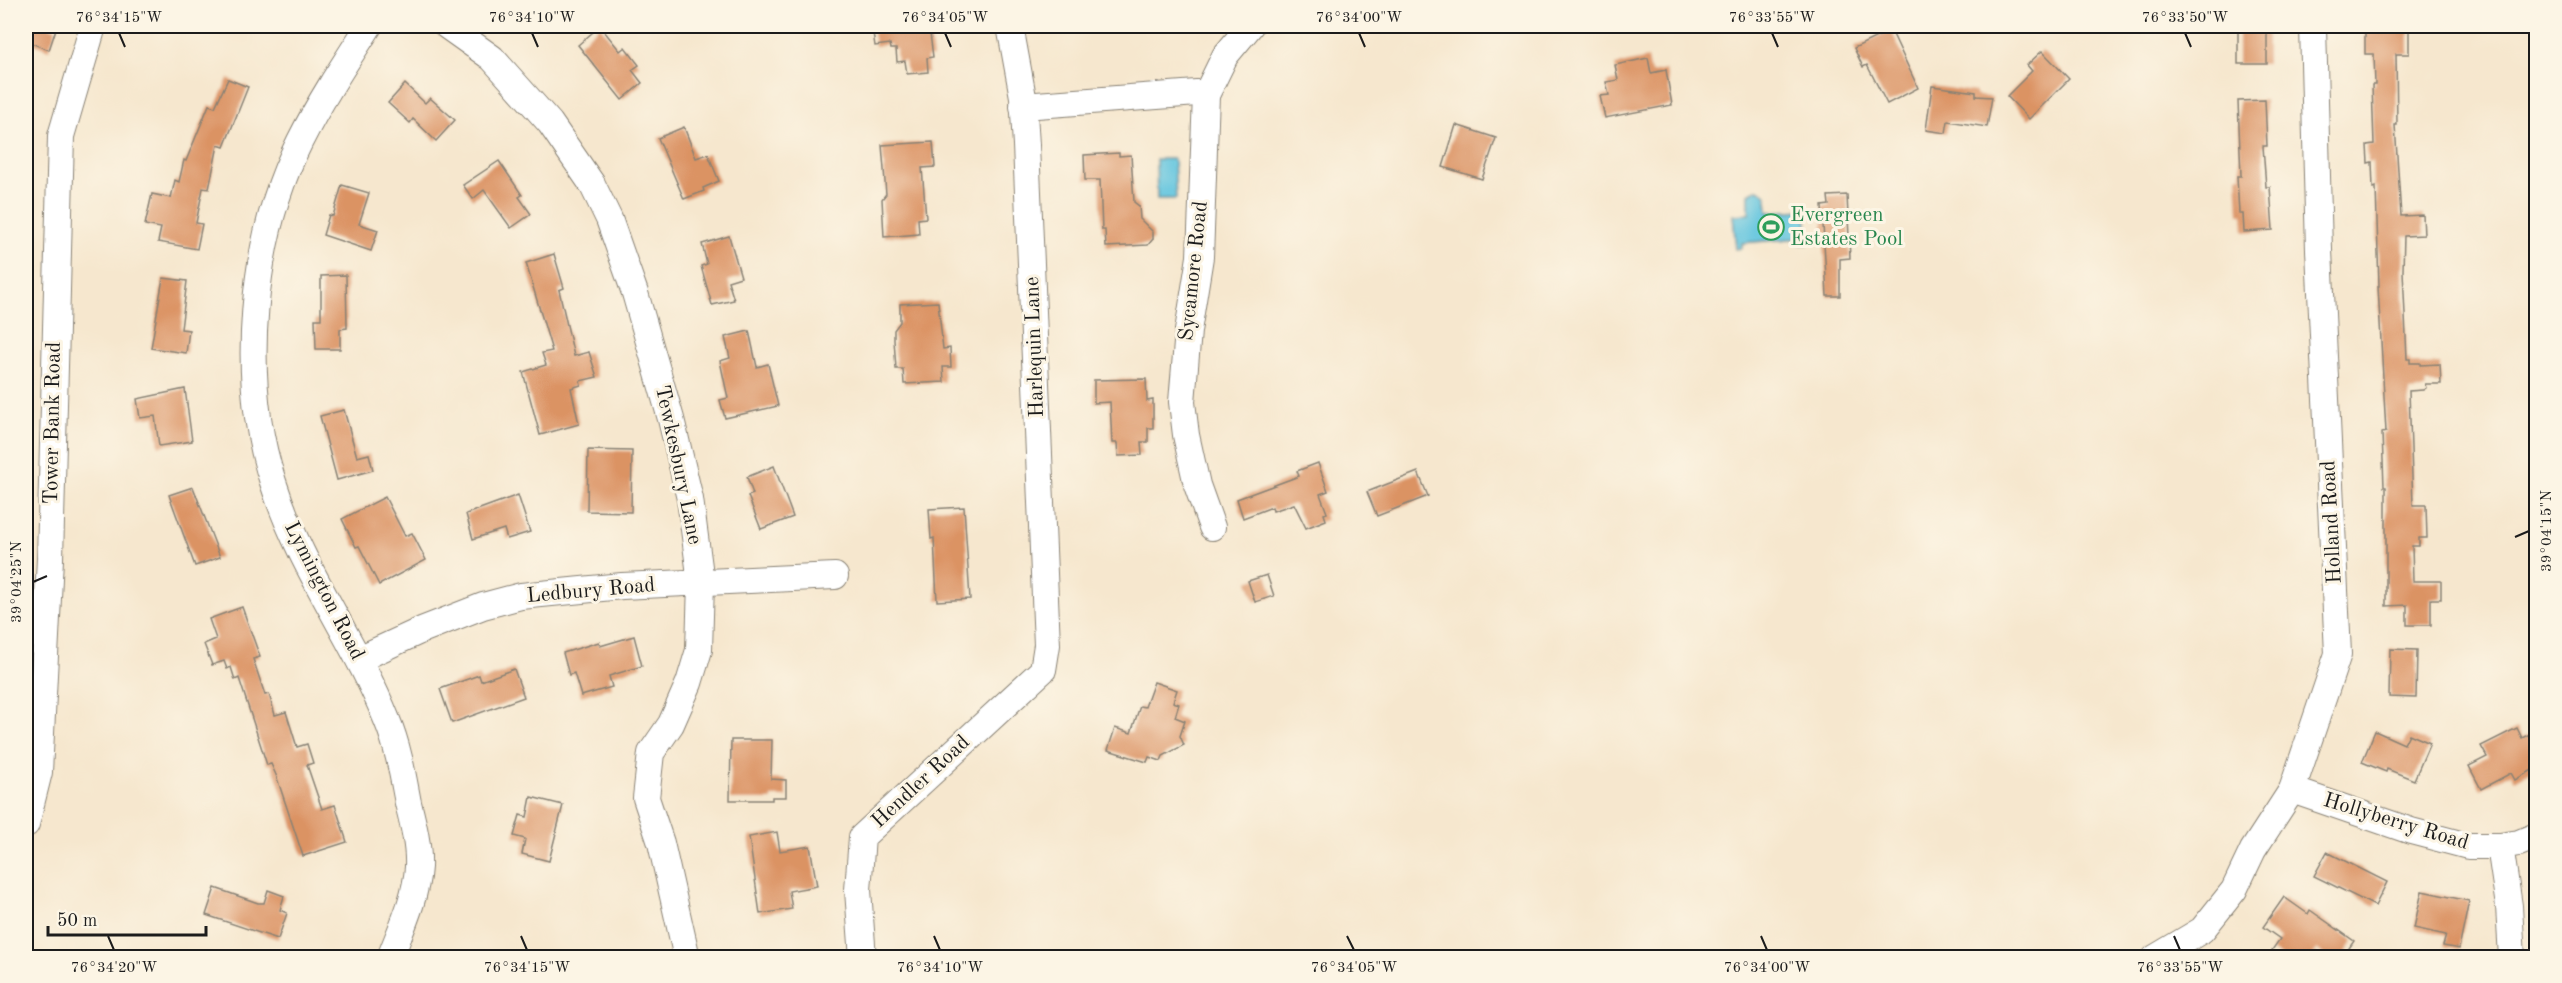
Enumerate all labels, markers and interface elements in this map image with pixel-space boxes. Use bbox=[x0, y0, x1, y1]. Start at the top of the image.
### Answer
text: 76°34'15"W bbox=[76, 11, 162, 26]
text: 76°34'10"W bbox=[489, 11, 575, 26]
text: 76°34'05"W bbox=[902, 11, 988, 26]
text: 76°34'00"W bbox=[1316, 11, 1402, 26]
text: 76°33'55"W bbox=[1729, 11, 1815, 26]
text: 76°33'50"W bbox=[2142, 11, 2228, 26]
street label: Sycamore Road bbox=[1176, 200, 1212, 342]
place label: Evergreen Estates Pool bbox=[1790, 205, 1903, 250]
sports icon: Evergreen Estates Pool bbox=[1756, 212, 1786, 242]
street label: Harlequin Lane bbox=[1022, 276, 1048, 418]
street label: Tower Bank Road bbox=[41, 341, 65, 505]
street label: Tewkesbury Lane bbox=[651, 383, 705, 547]
street label: Holland Road bbox=[2318, 460, 2346, 584]
text: 39°04'15"N bbox=[2540, 490, 2555, 572]
street label: Lymington Road bbox=[280, 519, 368, 664]
text: 39°04'25"N bbox=[10, 541, 25, 623]
street label: Ledbury Road bbox=[526, 575, 656, 607]
street label: Hendler Road bbox=[868, 732, 974, 832]
street label: Hollyberry Road bbox=[2321, 790, 2471, 854]
scale bar bbox=[48, 899, 206, 937]
text: 50 m bbox=[57, 912, 97, 930]
text: 76°34'20"W bbox=[71, 961, 157, 976]
text: 76°34'15"W bbox=[484, 961, 570, 976]
text: 76°34'10"W bbox=[897, 961, 983, 976]
text: 76°34'05"W bbox=[1311, 961, 1397, 976]
text: 76°34'00"W bbox=[1724, 961, 1810, 976]
text: 76°33'55"W bbox=[2137, 961, 2223, 976]

